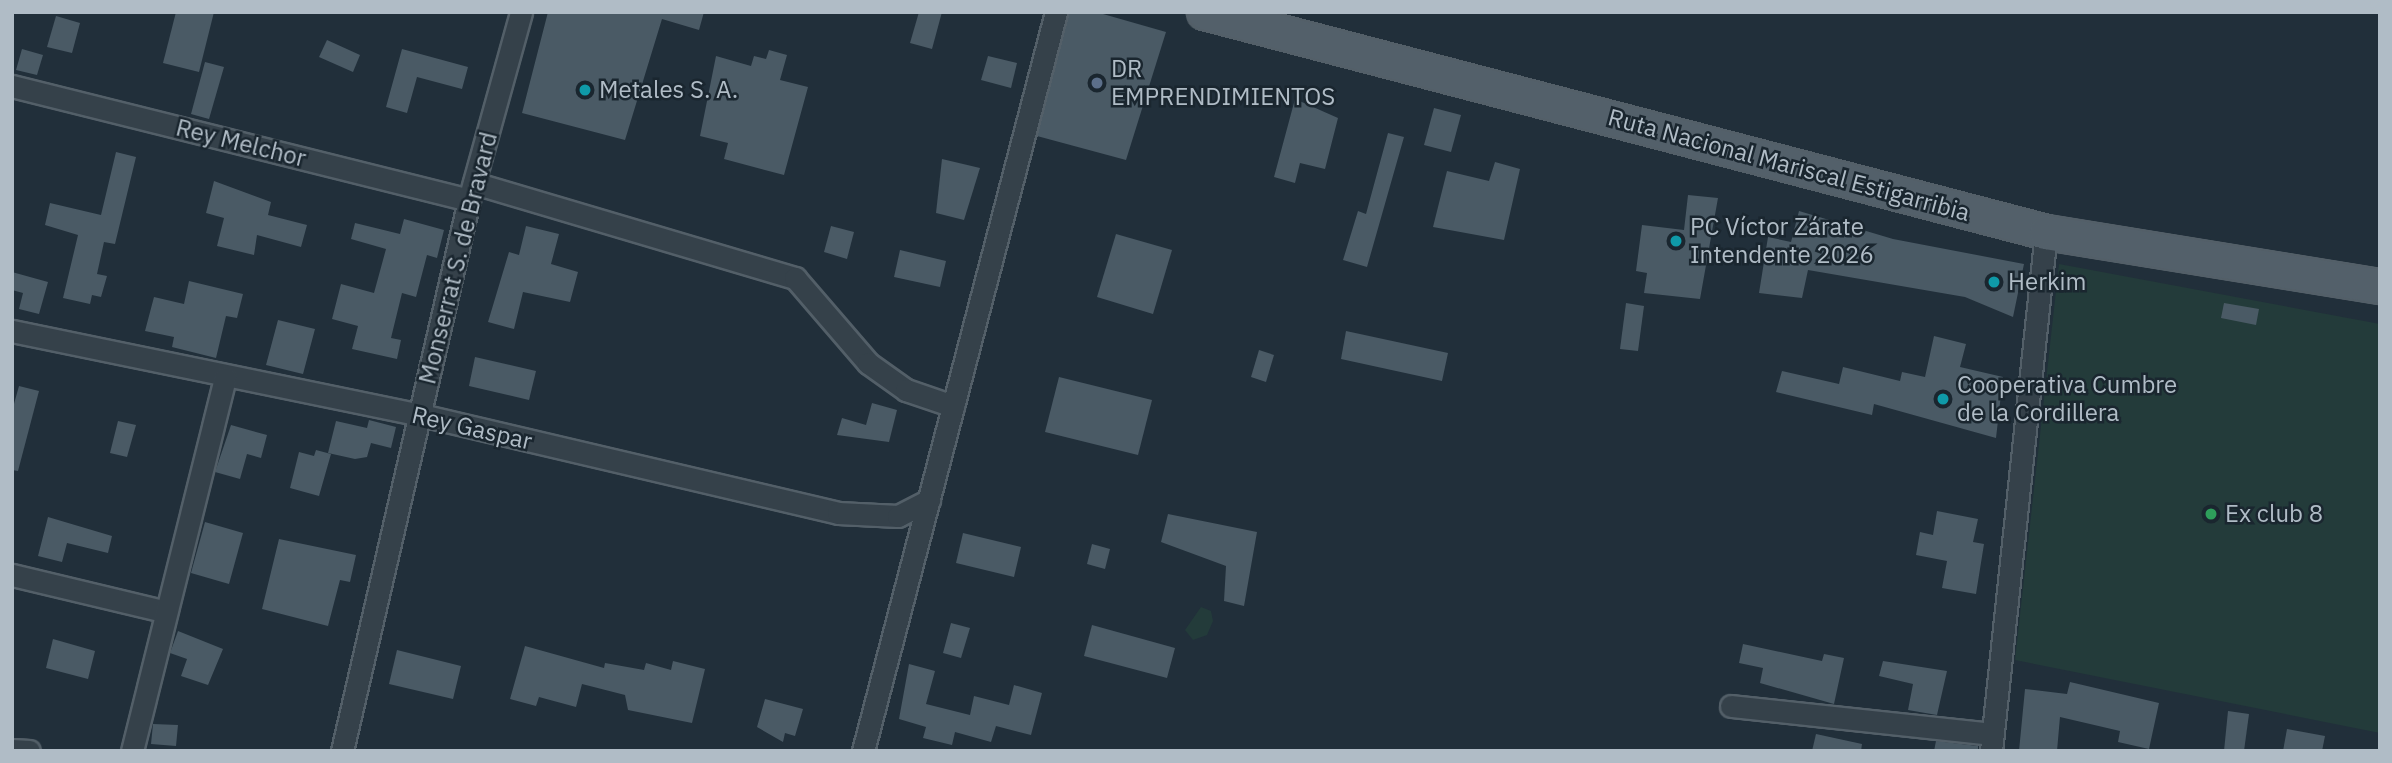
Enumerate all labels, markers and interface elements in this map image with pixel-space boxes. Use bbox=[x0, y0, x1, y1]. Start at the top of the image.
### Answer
place label: DR EMPRENDIMIENTOS bbox=[1111, 55, 1335, 111]
marker: DR EMPRENDIMIENTOS bbox=[1089, 75, 1105, 91]
place label: Metales S. A. bbox=[599, 76, 738, 104]
marker: Metales S. A. bbox=[577, 82, 593, 98]
street label: Ruta Nacional Mariscal Estigarribia bbox=[1605, 103, 1973, 227]
street label: Rey Melchor bbox=[173, 113, 309, 173]
street label: Monserrat S. de Bravard bbox=[413, 129, 503, 387]
place label: PC Víctor Zárate Intendente 2026 bbox=[1690, 213, 1874, 269]
marker: PC Víctor Zárate Intendente 2026 bbox=[1668, 233, 1684, 249]
place label: Herkim bbox=[2008, 268, 2087, 296]
marker: Herkim bbox=[1986, 274, 2002, 290]
place label: Cooperativa Cumbre de la Cordillera bbox=[1957, 371, 2177, 427]
marker: Cooperativa Cumbre de la Cordillera bbox=[1935, 391, 1951, 407]
street label: Rey Gaspar bbox=[409, 400, 535, 456]
place label: Ex club 8 bbox=[2225, 500, 2323, 528]
marker: Ex club 8 bbox=[2203, 506, 2219, 522]

